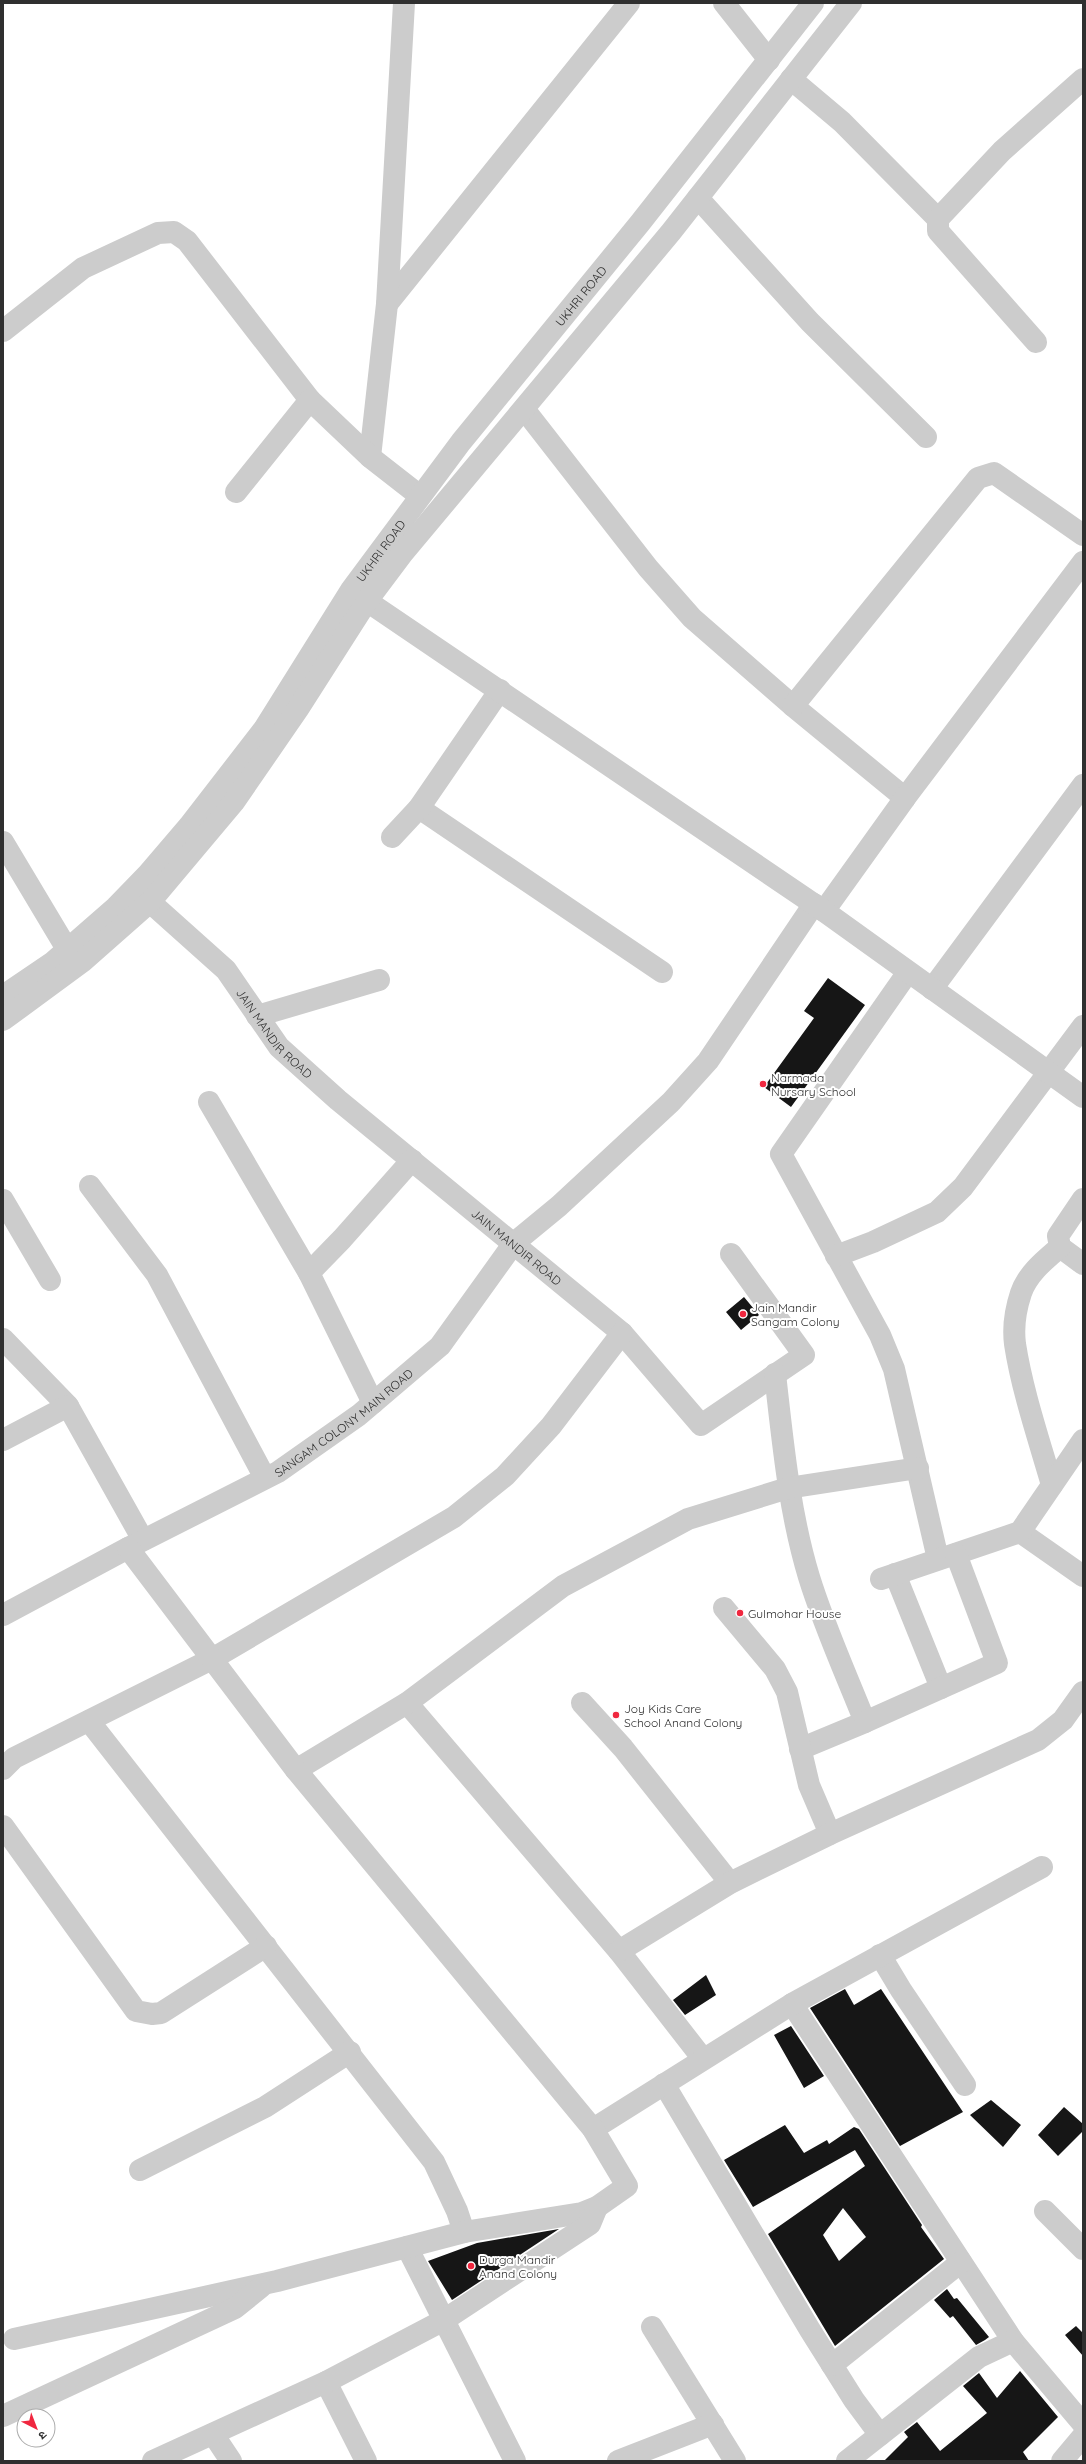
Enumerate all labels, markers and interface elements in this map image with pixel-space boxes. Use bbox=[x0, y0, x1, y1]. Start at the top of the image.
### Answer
street label: UKHRI ROAD bbox=[552, 262, 610, 329]
street label: UKHRI ROAD bbox=[353, 516, 408, 584]
street label: JAIN MANDIR ROAD bbox=[233, 985, 316, 1081]
place label: Narmada Nursary School bbox=[771, 1070, 856, 1099]
marker: Narmada Nursary School bbox=[758, 1079, 768, 1089]
street label: JAIN MANDIR ROAD bbox=[469, 1205, 565, 1288]
place label: Jain Mandir Sangam Colony bbox=[751, 1300, 840, 1329]
marker: Jain Mandir Sangam Colony bbox=[738, 1309, 748, 1319]
street label: SANGAM COLONY MAIN ROAD bbox=[271, 1365, 416, 1480]
place label: Gulmohar House bbox=[748, 1606, 841, 1621]
marker: Gulmohar House bbox=[735, 1608, 745, 1618]
place label: Joy Kids Care School Anand Colony bbox=[624, 1701, 742, 1730]
marker: Joy Kids Care School Anand Colony bbox=[611, 1710, 621, 1720]
place label: Durga Mandir Anand Colony bbox=[479, 2252, 557, 2281]
marker: Durga Mandir Anand Colony bbox=[466, 2261, 476, 2271]
north arrow bbox=[16, 2408, 56, 2448]
text: उ bbox=[35, 2428, 50, 2443]

